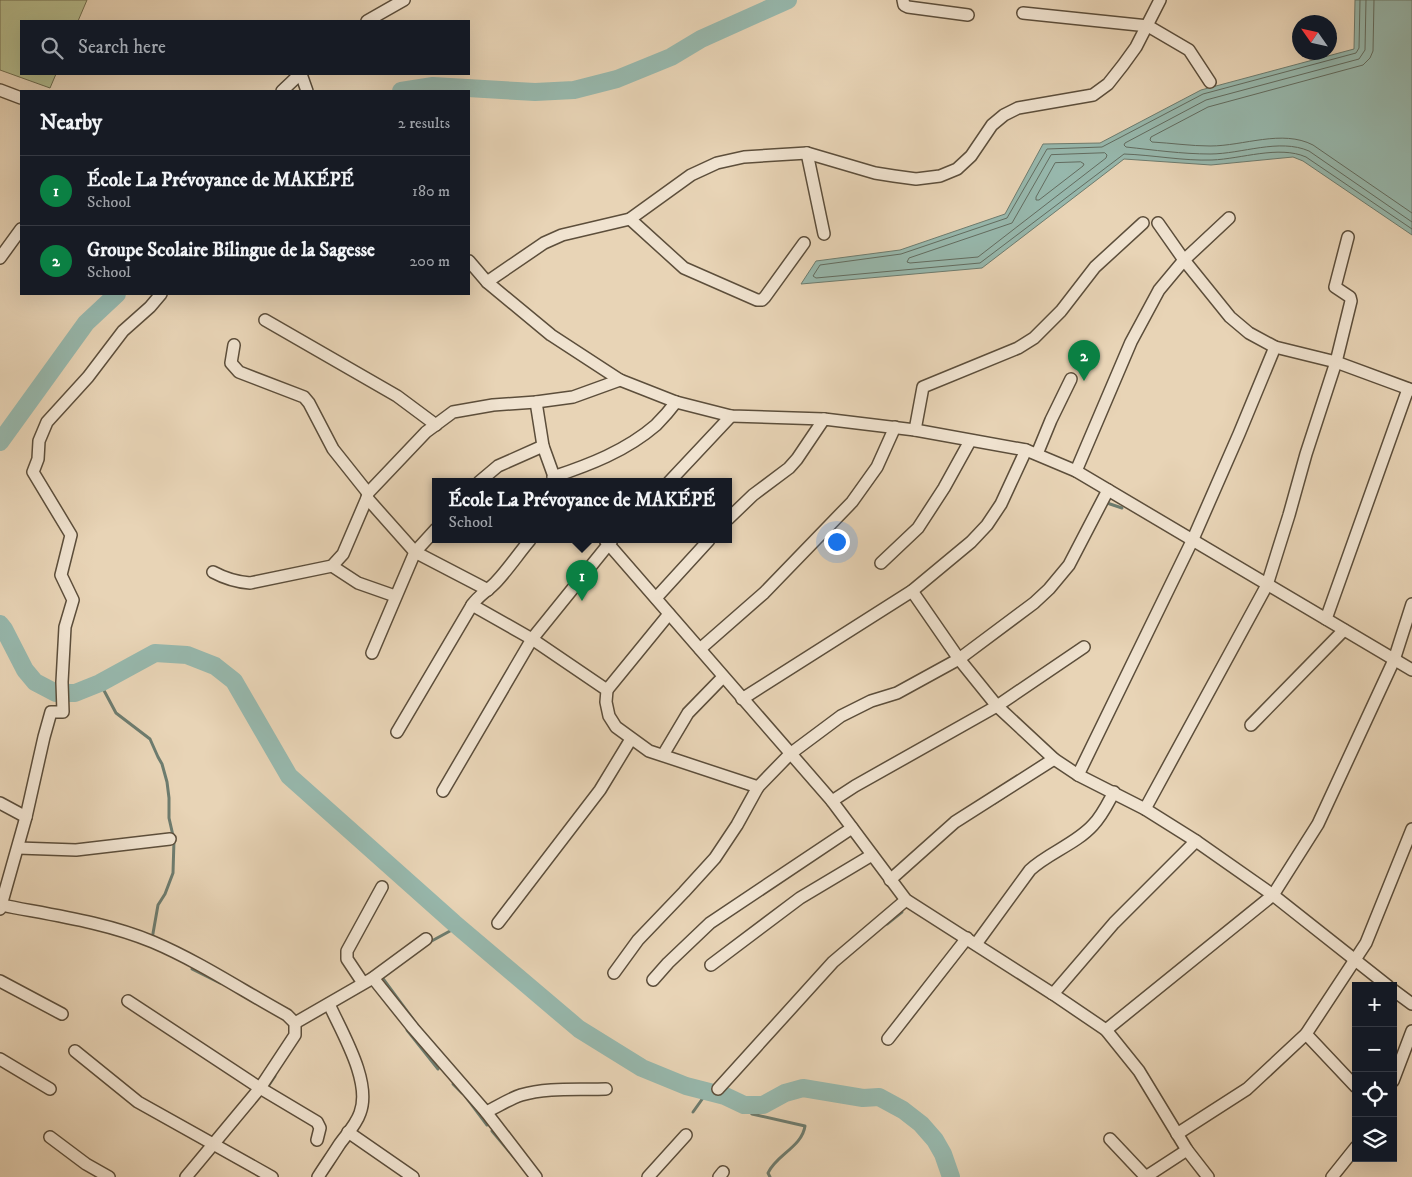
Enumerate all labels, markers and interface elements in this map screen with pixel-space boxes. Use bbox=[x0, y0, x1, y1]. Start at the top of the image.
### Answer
north arrow bbox=[1292, 15, 1337, 60]
search box bbox=[20, 20, 470, 75]
icon: search bbox=[38, 34, 66, 62]
text: Search here bbox=[78, 36, 166, 59]
text: Nearby bbox=[40, 110, 102, 136]
text: 2 results bbox=[398, 113, 450, 133]
text: École La Prévoyance de MAKÉPÉ bbox=[87, 169, 354, 192]
text: 1 bbox=[53, 181, 59, 201]
text: 180 m bbox=[412, 181, 450, 201]
text: School bbox=[87, 192, 131, 212]
text: Groupe Scolaire Bilingue de la Sagesse bbox=[87, 239, 375, 262]
text: 2 bbox=[52, 251, 60, 271]
text: 200 m bbox=[409, 251, 450, 271]
text: School bbox=[87, 262, 131, 282]
pin: 2 bbox=[1068, 340, 1100, 381]
popup bbox=[432, 478, 732, 543]
text: École La Prévoyance de MAKÉPÉ bbox=[449, 489, 715, 512]
text: School bbox=[449, 512, 492, 532]
your location bbox=[824, 529, 850, 555]
pin: 1 bbox=[566, 560, 598, 601]
map controls bbox=[1352, 982, 1397, 1162]
button: + bbox=[1352, 982, 1397, 1027]
button: − bbox=[1352, 1027, 1397, 1072]
button: locate bbox=[1352, 1072, 1397, 1117]
button: layers bbox=[1352, 1117, 1397, 1162]

